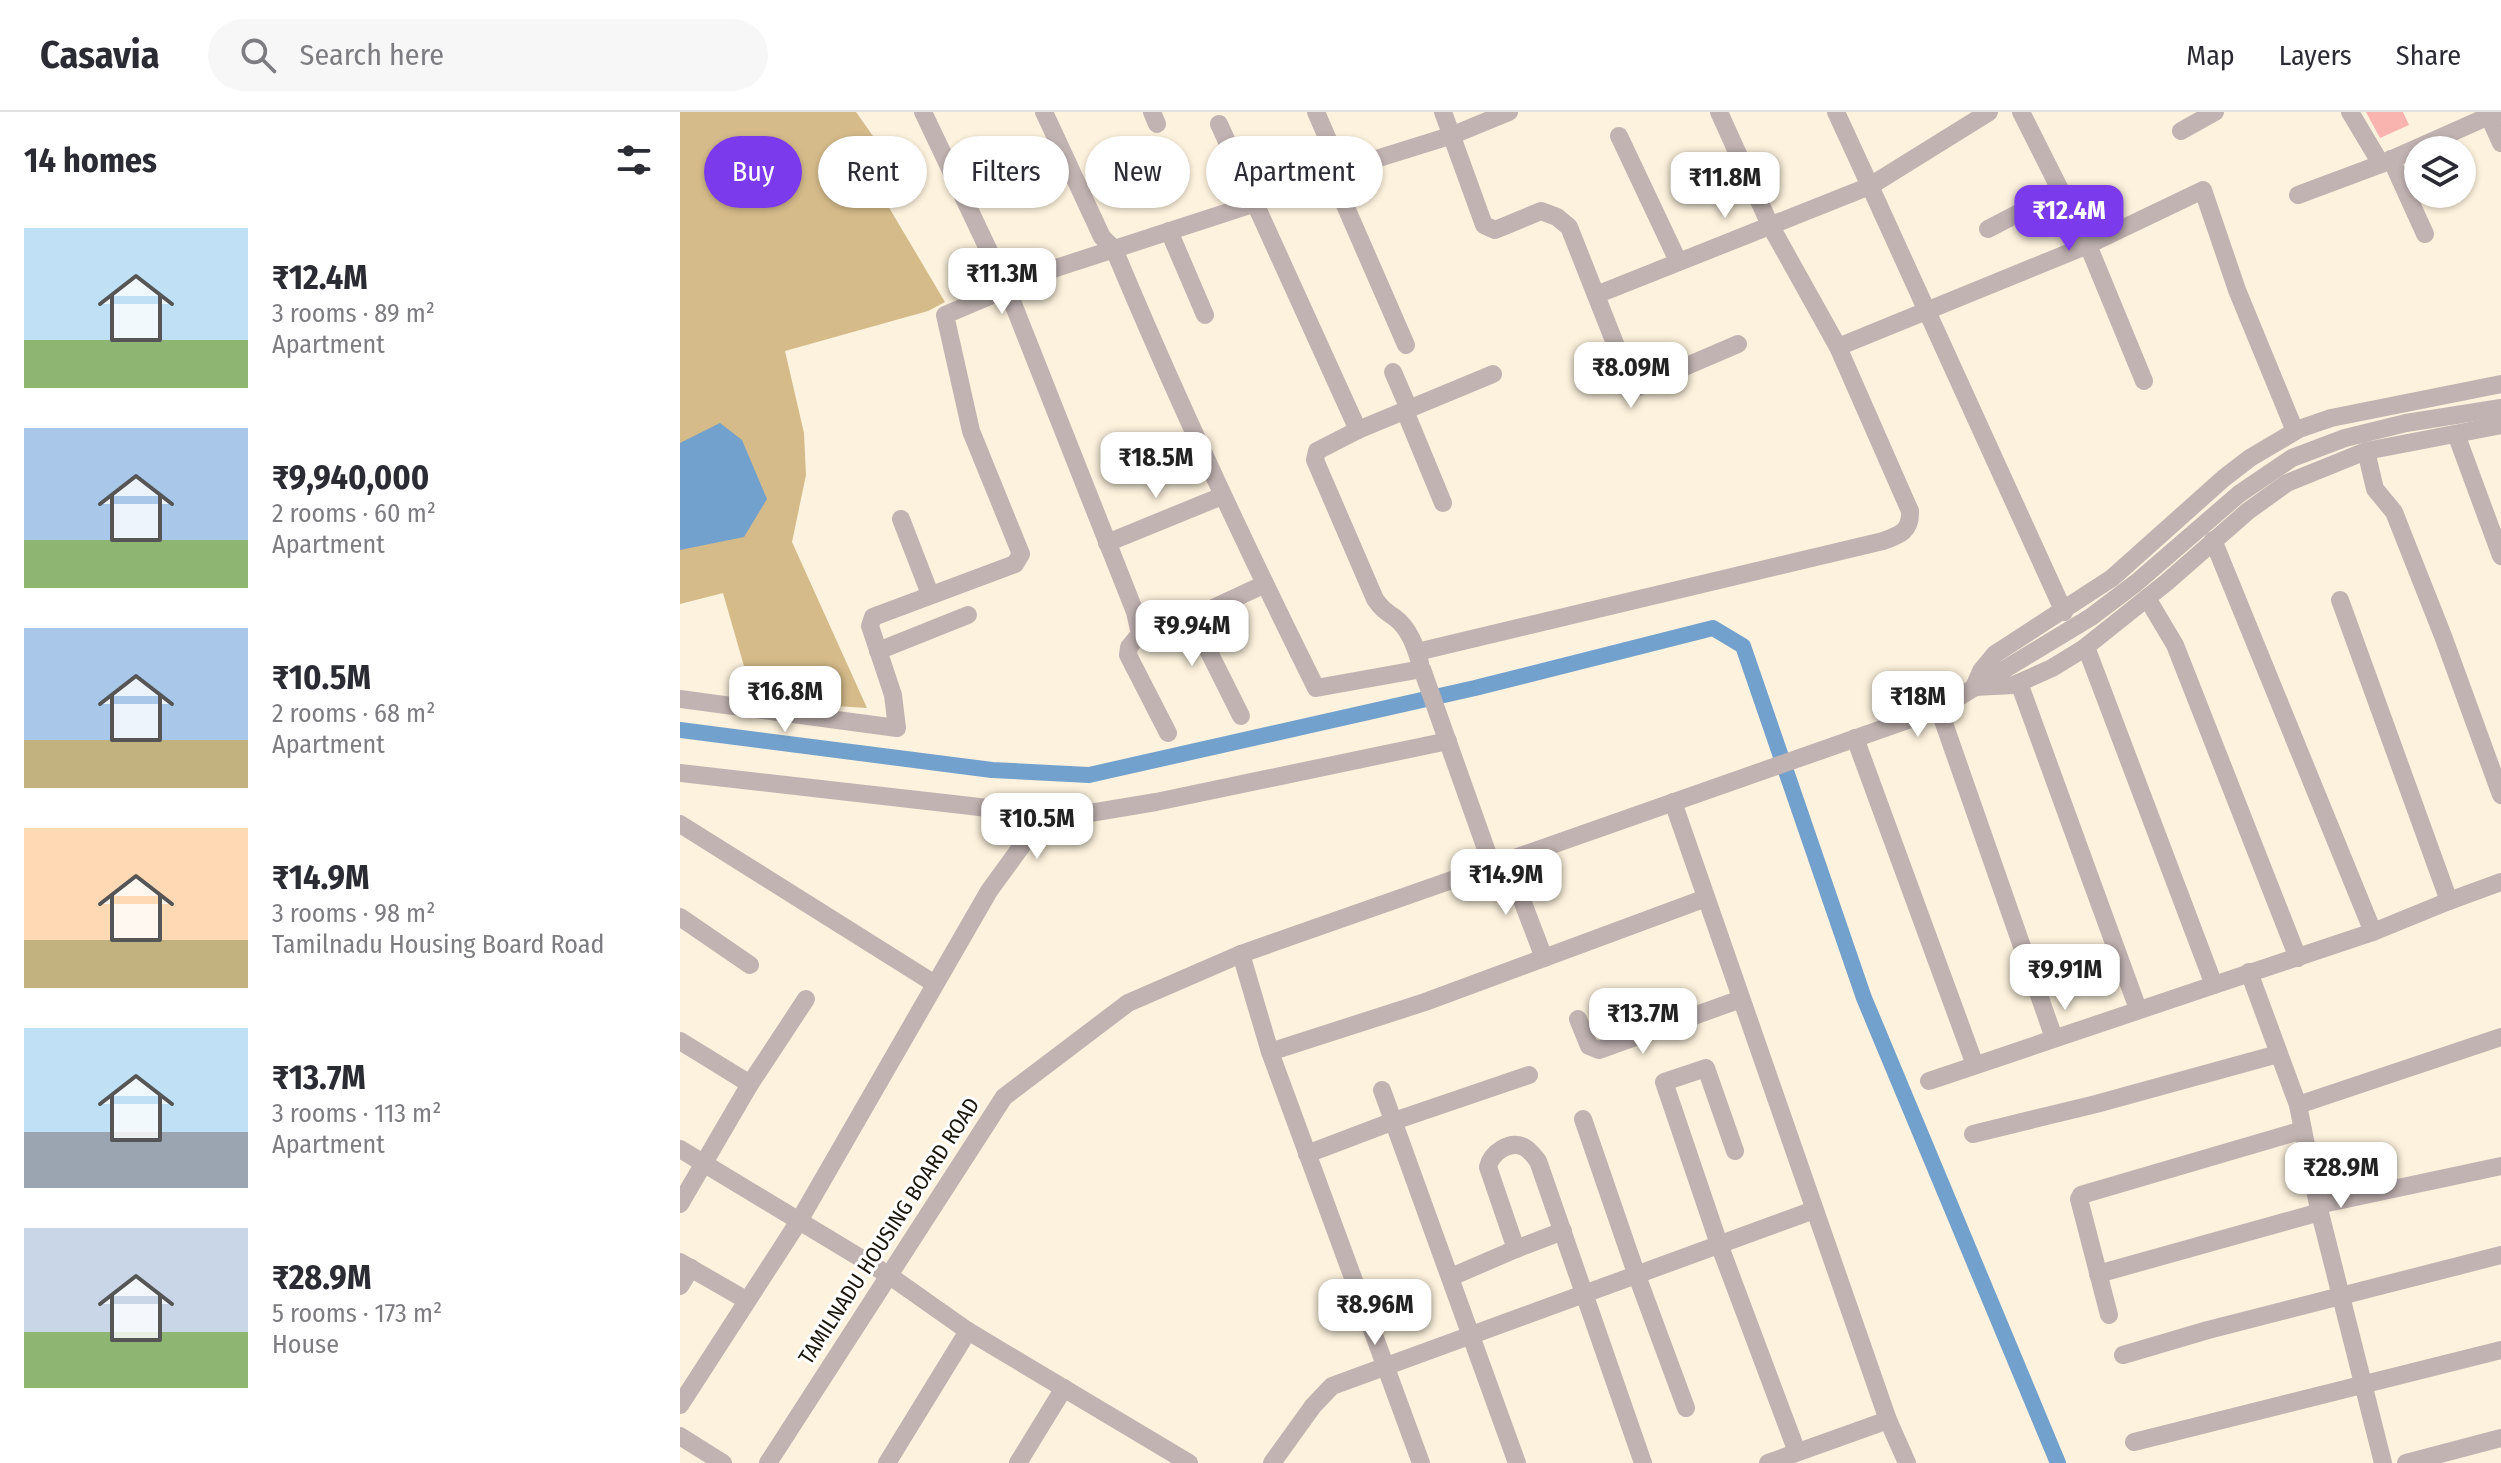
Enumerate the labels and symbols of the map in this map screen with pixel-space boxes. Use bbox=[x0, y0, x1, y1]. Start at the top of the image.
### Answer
pin: ₹11.8M bbox=[1660, 152, 1790, 220]
pin: ₹12.4M bbox=[2004, 185, 2134, 253]
pin: ₹11.3M bbox=[937, 248, 1067, 316]
pin: ₹8.09M bbox=[1566, 342, 1696, 410]
pin: ₹18.5M bbox=[1091, 432, 1221, 500]
pin: ₹9.94M bbox=[1127, 600, 1257, 668]
pin: ₹16.8M bbox=[720, 666, 850, 734]
pin: ₹18M bbox=[1871, 671, 1965, 739]
pin: ₹10.5M bbox=[972, 793, 1102, 861]
pin: ₹14.9M bbox=[1441, 849, 1571, 917]
pin: ₹9.91M bbox=[2000, 944, 2130, 1012]
pin: ₹13.7M bbox=[1578, 988, 1708, 1056]
street label: TAMILNADU HOUSING BOARD ROAD bbox=[793, 1093, 985, 1369]
pin: ₹28.9M bbox=[2276, 1142, 2406, 1210]
pin: ₹8.96M bbox=[1310, 1279, 1440, 1347]

